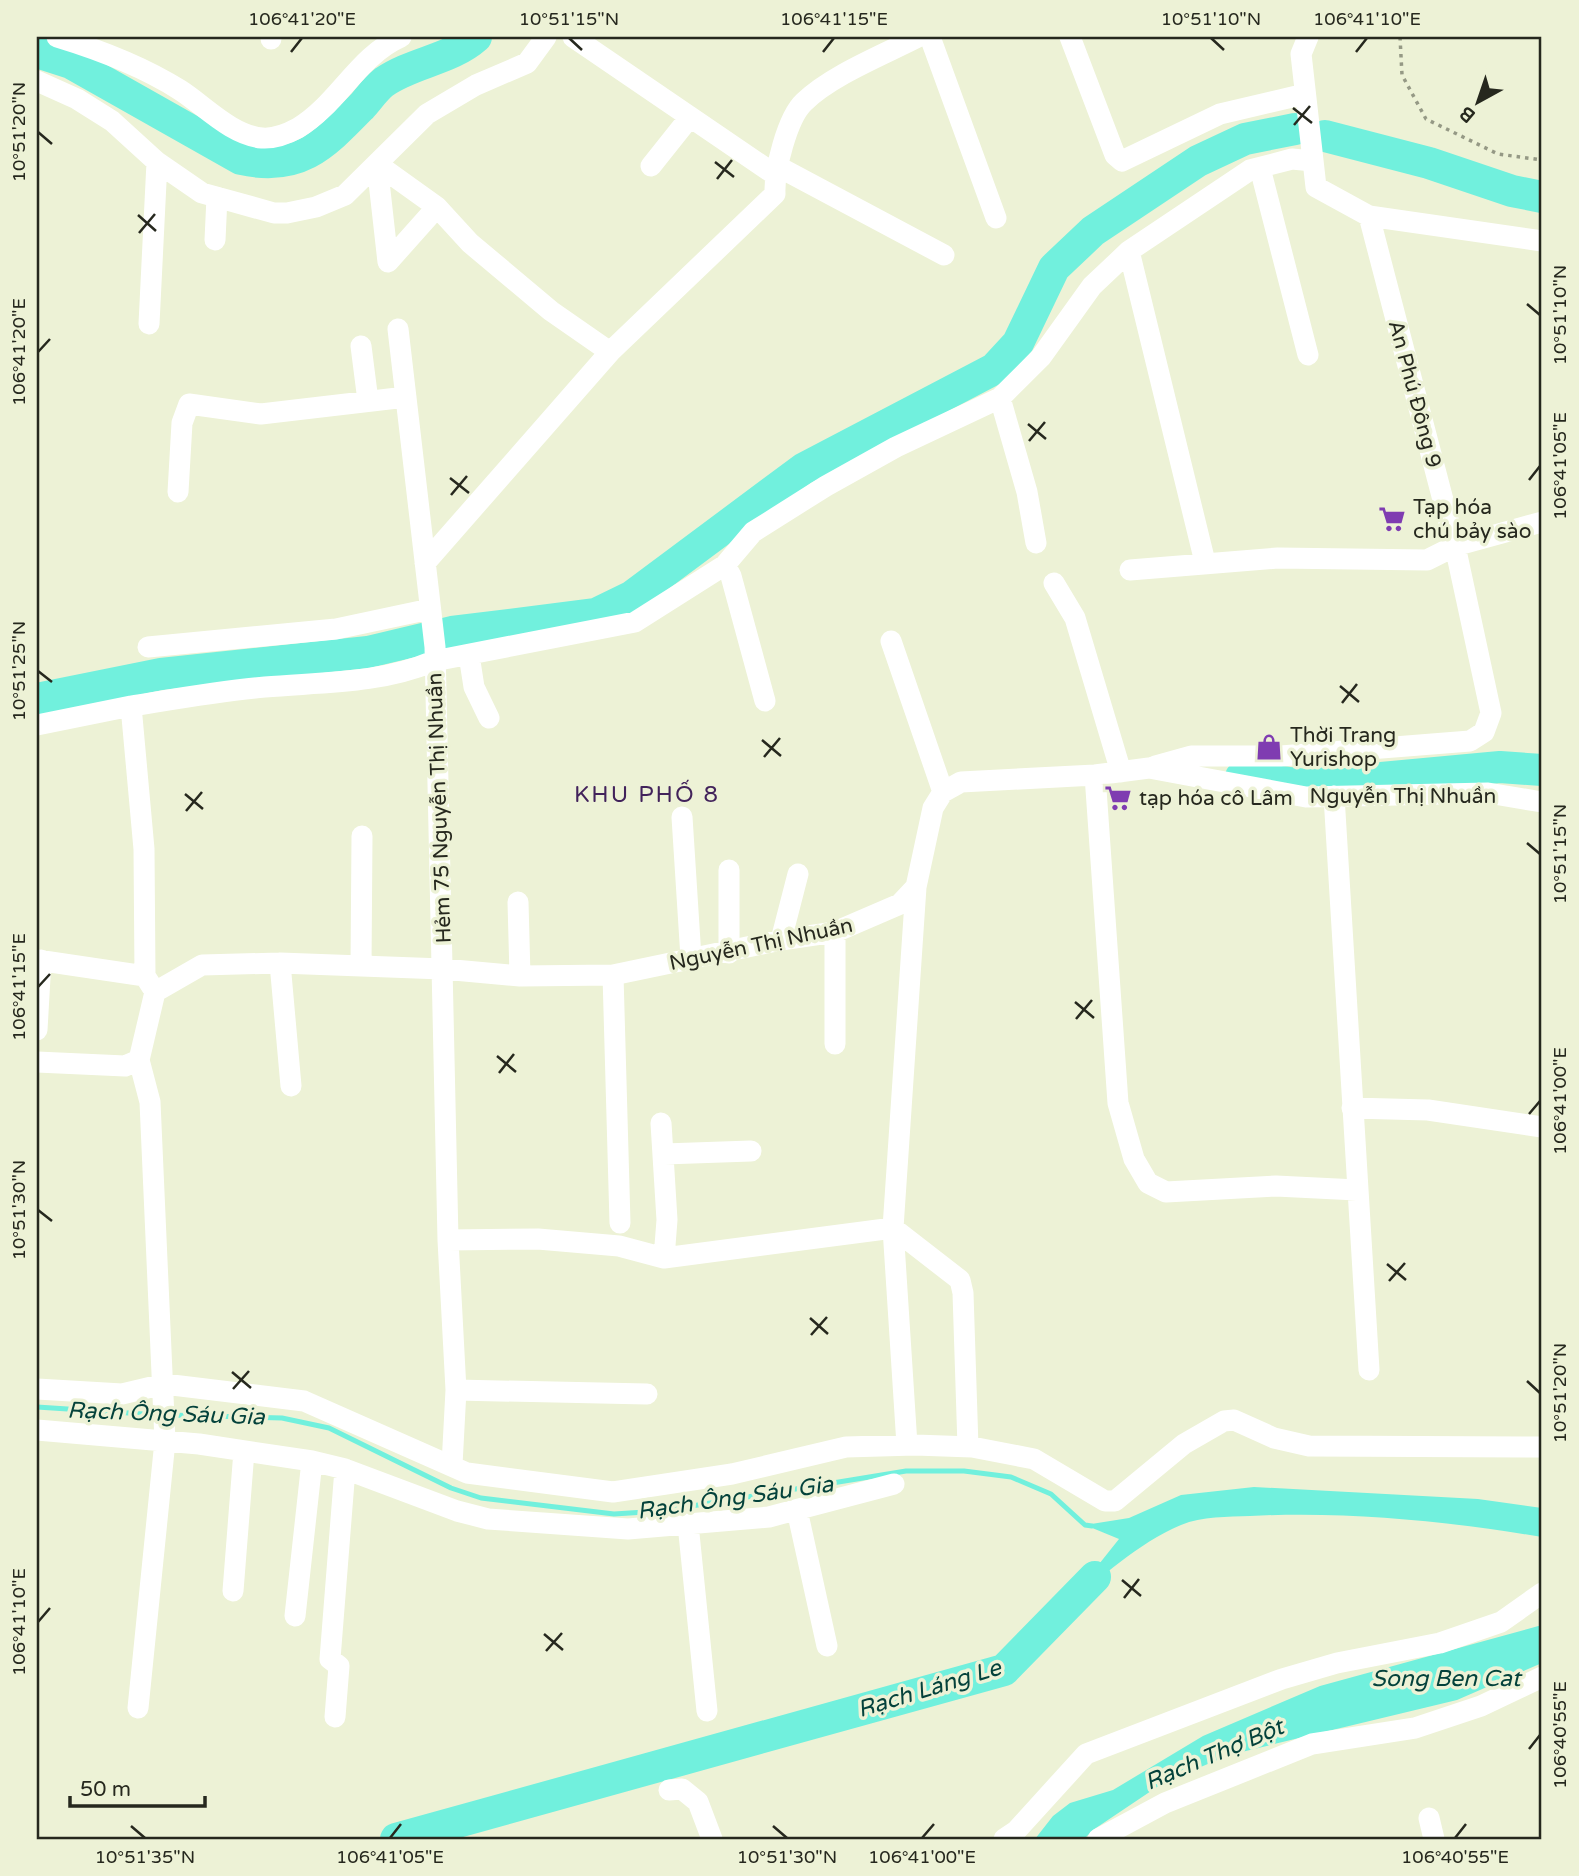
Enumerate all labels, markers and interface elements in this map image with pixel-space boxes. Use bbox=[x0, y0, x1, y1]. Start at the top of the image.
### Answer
text: 106°41'20"E bbox=[248, 8, 356, 30]
text: 10°51'15"N bbox=[519, 8, 619, 30]
text: 106°41'15"E bbox=[780, 8, 888, 30]
text: 10°51'10"N bbox=[1161, 8, 1261, 30]
text: 106°41'10"E bbox=[1313, 8, 1421, 30]
north arrow bbox=[1442, 66, 1512, 136]
text: 10°51'20"N bbox=[8, 82, 30, 182]
text: B bbox=[1456, 102, 1480, 127]
text: 10°51'10"N bbox=[1549, 265, 1571, 365]
text: 106°41'20"E bbox=[8, 298, 30, 406]
street label: An Phú Đông 9 bbox=[1383, 318, 1446, 471]
text: 106°41'05"E bbox=[1549, 412, 1571, 520]
place label: Tạp hóa chú bảy sào bbox=[1413, 495, 1531, 544]
supermarket icon: Tạp hóa chú bảy sào bbox=[1377, 504, 1407, 534]
text: 10°51'25"N bbox=[8, 621, 30, 721]
street label: Hẻm 75 Nguyễn Thị Nhuần bbox=[422, 672, 457, 944]
place label: Thời Trang Yurishop bbox=[1290, 723, 1396, 772]
shop icon: Thời Trang Yurishop bbox=[1254, 732, 1284, 762]
district label: KHU PHỐ 8 bbox=[574, 779, 720, 809]
supermarket icon: tạp hóa cô Lâm bbox=[1103, 783, 1133, 813]
street label: Nguyễn Thị Nhuần bbox=[1310, 784, 1496, 809]
place label: tạp hóa cô Lâm bbox=[1139, 786, 1293, 811]
text: 10°51'15"N bbox=[1549, 804, 1571, 904]
street label: Nguyễn Thị Nhuần bbox=[667, 913, 855, 976]
text: 106°41'15"E bbox=[8, 933, 30, 1041]
text: 106°41'00"E bbox=[1549, 1047, 1571, 1155]
text: 10°51'30"N bbox=[8, 1160, 30, 1260]
text: 10°51'20"N bbox=[1549, 1343, 1571, 1443]
water label: Rạch Ông Sáu Gia bbox=[67, 1397, 266, 1431]
water label: Rạch Ông Sáu Gia bbox=[635, 1470, 836, 1526]
text: 106°41'10"E bbox=[8, 1568, 30, 1676]
water label: Rạch Láng Le bbox=[854, 1653, 1006, 1724]
water label: Song Ben Cat bbox=[1372, 1665, 1523, 1693]
text: 106°40'55"E bbox=[1549, 1681, 1571, 1789]
water label: Rạch Thợ Bột bbox=[1141, 1712, 1290, 1797]
scale bar bbox=[70, 1764, 205, 1808]
text: 50 m bbox=[80, 1777, 131, 1802]
text: 10°51'35"N bbox=[95, 1846, 195, 1868]
text: 106°41'05"E bbox=[336, 1846, 444, 1868]
text: 10°51'30"N bbox=[737, 1846, 837, 1868]
text: 106°41'00"E bbox=[868, 1846, 976, 1868]
text: 106°40'55"E bbox=[1401, 1846, 1509, 1868]

